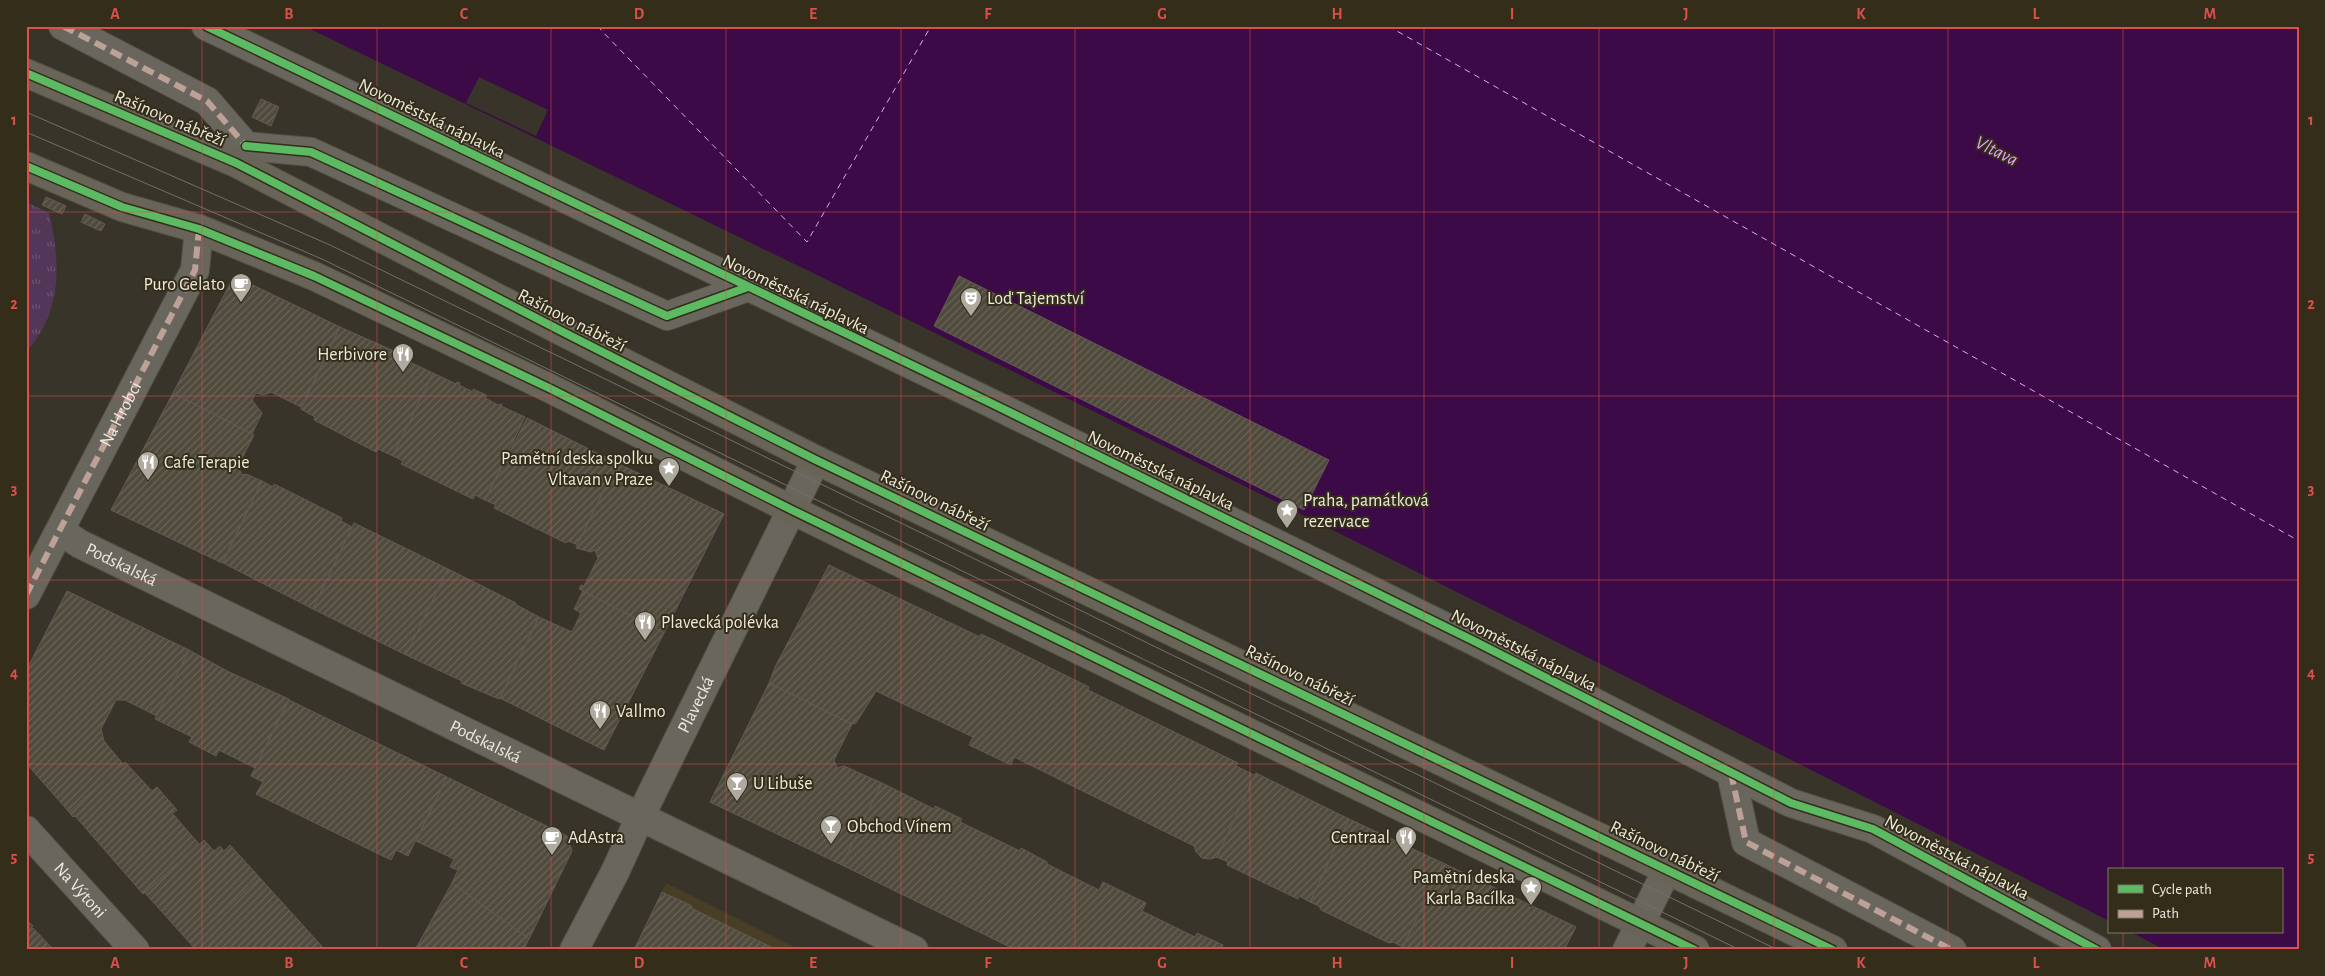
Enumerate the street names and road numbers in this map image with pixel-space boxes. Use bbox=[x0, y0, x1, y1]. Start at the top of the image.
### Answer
street label: Novoměstská náplavka bbox=[355, 76, 508, 162]
street label: Rašínovo nábřeží bbox=[112, 87, 228, 151]
street label: Novoměstská náplavka bbox=[719, 252, 872, 338]
street label: Rašínovo nábřeží bbox=[515, 286, 629, 356]
street label: Na Hrobci bbox=[97, 379, 145, 450]
street label: Novoměstská náplavka bbox=[1084, 428, 1237, 514]
street label: Rašínovo nábřeží bbox=[877, 467, 992, 535]
street label: Podskalská bbox=[83, 540, 160, 590]
street label: Novoměstská náplavka bbox=[1448, 606, 1599, 695]
street label: Rašínovo nábřeží bbox=[1242, 642, 1357, 710]
street label: Plavecká bbox=[675, 674, 718, 736]
street label: Podskalská bbox=[447, 717, 524, 767]
street label: Novoměstská náplavka bbox=[1881, 812, 2032, 904]
street label: Rašínovo nábřeží bbox=[1607, 818, 1722, 886]
street label: Na Výtoni bbox=[50, 859, 109, 922]

